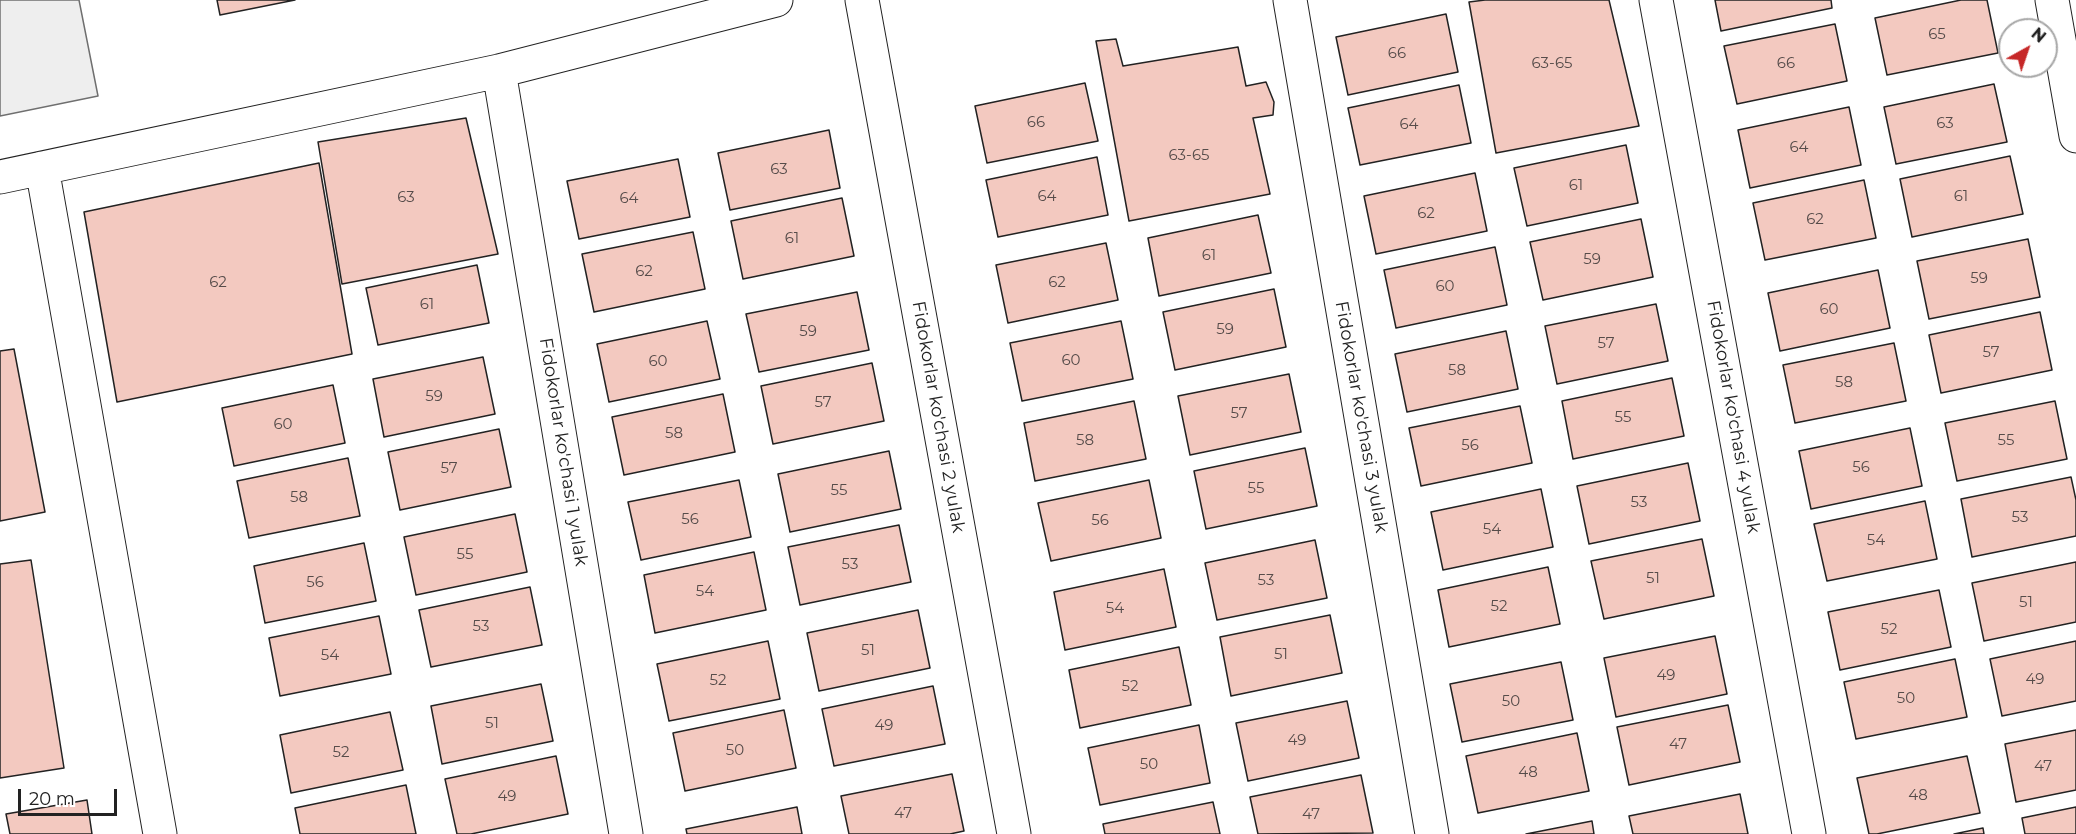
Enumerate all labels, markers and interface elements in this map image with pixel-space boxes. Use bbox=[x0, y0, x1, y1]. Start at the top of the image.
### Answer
north arrow bbox=[1998, 18, 2058, 78]
text: N bbox=[2028, 24, 2050, 47]
house number: 65 bbox=[1928, 26, 1946, 44]
house number: 66 bbox=[1388, 45, 1406, 63]
house number: 63-65 bbox=[1531, 55, 1573, 73]
house number: 66 bbox=[1777, 55, 1795, 73]
house number: 66 bbox=[1027, 114, 1045, 132]
house number: 63 bbox=[1936, 115, 1954, 133]
house number: 64 bbox=[1399, 116, 1419, 134]
house number: 64 bbox=[1789, 139, 1809, 157]
house number: 63-65 bbox=[1168, 147, 1210, 165]
house number: 63 bbox=[770, 161, 788, 179]
house number: 61 bbox=[1569, 177, 1583, 195]
house number: 64 bbox=[1037, 188, 1057, 206]
house number: 61 bbox=[1954, 188, 1968, 206]
house number: 63 bbox=[397, 189, 415, 207]
house number: 64 bbox=[619, 190, 639, 208]
house number: 62 bbox=[1417, 205, 1435, 223]
house number: 62 bbox=[1806, 211, 1824, 229]
house number: 61 bbox=[785, 230, 799, 248]
house number: 61 bbox=[1202, 247, 1216, 265]
house number: 59 bbox=[1583, 251, 1601, 269]
house number: 62 bbox=[635, 263, 653, 281]
house number: 59 bbox=[1970, 270, 1988, 288]
house number: 62 bbox=[209, 274, 227, 292]
house number: 62 bbox=[1048, 274, 1066, 292]
house number: 60 bbox=[1435, 278, 1455, 296]
house number: 61 bbox=[420, 296, 434, 314]
street label: Fidokorlar ko'chasi 4 yulak bbox=[1702, 299, 1764, 535]
street label: Fidokorlar ko'chasi 2 yulak bbox=[907, 300, 969, 534]
street label: Fidokorlar ko'chasi 3 yulak bbox=[1330, 300, 1392, 534]
house number: 60 bbox=[1819, 301, 1839, 319]
house number: 59 bbox=[1216, 321, 1234, 339]
house number: 59 bbox=[799, 323, 817, 341]
house number: 57 bbox=[1597, 335, 1615, 353]
street label: Fidokorlar ko'chasi 1 yulak bbox=[534, 336, 592, 568]
house number: 57 bbox=[1982, 344, 2000, 362]
house number: 60 bbox=[1061, 352, 1081, 370]
house number: 60 bbox=[648, 353, 668, 371]
house number: 58 bbox=[1448, 362, 1466, 380]
house number: 58 bbox=[1835, 374, 1853, 392]
house number: 59 bbox=[425, 388, 443, 406]
house number: 57 bbox=[814, 394, 832, 412]
house number: 57 bbox=[1230, 405, 1248, 423]
house number: 55 bbox=[1615, 409, 1631, 427]
house number: 60 bbox=[273, 416, 293, 434]
house number: 58 bbox=[665, 425, 683, 443]
house number: 58 bbox=[1076, 432, 1094, 450]
house number: 55 bbox=[1998, 432, 2014, 450]
house number: 56 bbox=[1461, 437, 1479, 455]
house number: 56 bbox=[1852, 459, 1870, 477]
house number: 57 bbox=[440, 460, 458, 478]
house number: 55 bbox=[1248, 480, 1264, 498]
house number: 55 bbox=[831, 482, 847, 500]
house number: 58 bbox=[290, 489, 308, 507]
house number: 53 bbox=[1631, 494, 1647, 512]
house number: 53 bbox=[2012, 509, 2028, 527]
house number: 56 bbox=[681, 511, 699, 529]
house number: 56 bbox=[1091, 512, 1109, 530]
house number: 54 bbox=[1483, 521, 1501, 539]
house number: 54 bbox=[1867, 532, 1885, 550]
house number: 55 bbox=[457, 546, 473, 564]
house number: 53 bbox=[842, 556, 858, 574]
house number: 51 bbox=[1646, 570, 1660, 588]
house number: 53 bbox=[1258, 572, 1274, 590]
house number: 56 bbox=[306, 574, 324, 592]
house number: 54 bbox=[696, 583, 714, 601]
house number: 51 bbox=[2019, 594, 2033, 612]
house number: 52 bbox=[1491, 598, 1507, 616]
house number: 54 bbox=[1106, 600, 1124, 618]
house number: 53 bbox=[473, 618, 489, 636]
house number: 52 bbox=[1881, 621, 1897, 639]
house number: 51 bbox=[861, 642, 875, 660]
house number: 51 bbox=[1274, 646, 1288, 664]
house number: 54 bbox=[321, 647, 339, 665]
house number: 49 bbox=[1657, 667, 1675, 685]
house number: 49 bbox=[2026, 671, 2044, 689]
house number: 52 bbox=[710, 672, 726, 690]
house number: 52 bbox=[1122, 678, 1138, 696]
house number: 50 bbox=[1897, 690, 1915, 708]
house number: 50 bbox=[1502, 693, 1520, 711]
house number: 51 bbox=[485, 715, 499, 733]
house number: 49 bbox=[875, 717, 893, 735]
house number: 49 bbox=[1288, 732, 1306, 750]
house number: 47 bbox=[1669, 736, 1687, 754]
house number: 50 bbox=[726, 742, 744, 760]
house number: 52 bbox=[333, 744, 349, 762]
house number: 50 bbox=[1140, 756, 1158, 774]
house number: 47 bbox=[2034, 758, 2052, 776]
house number: 48 bbox=[1518, 764, 1538, 782]
scale bar bbox=[21, 777, 120, 815]
house number: 48 bbox=[1908, 787, 1928, 805]
text: 20 m bbox=[29, 788, 75, 810]
house number: 49 bbox=[498, 788, 516, 806]
house number: 47 bbox=[894, 805, 912, 823]
house number: 47 bbox=[1302, 806, 1320, 824]

